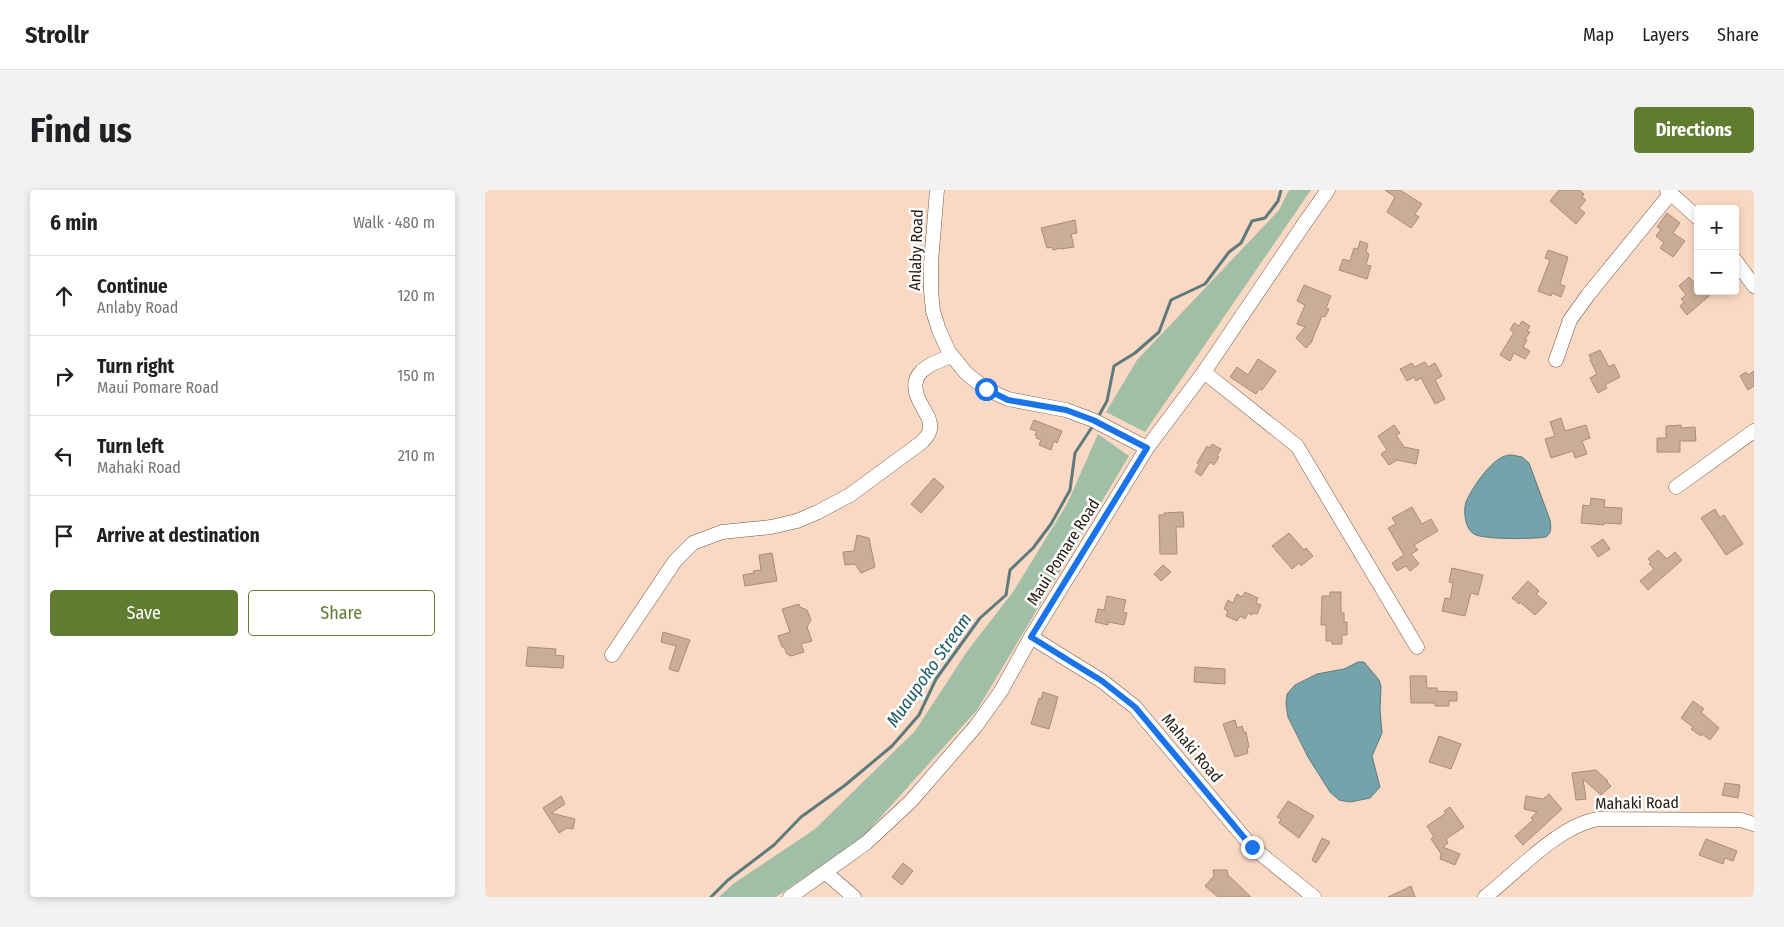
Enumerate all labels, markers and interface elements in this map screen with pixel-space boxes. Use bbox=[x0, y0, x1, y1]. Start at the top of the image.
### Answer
text: Strollr bbox=[25, 21, 89, 49]
text: Map bbox=[1583, 24, 1614, 46]
text: Layers bbox=[1642, 24, 1689, 46]
text: Share bbox=[1717, 24, 1759, 46]
button: Directions bbox=[1634, 107, 1754, 153]
text: Find us bbox=[30, 109, 132, 151]
map controls bbox=[1694, 205, 1739, 295]
button: + bbox=[1694, 205, 1739, 250]
street label: Anlaby Road bbox=[905, 209, 927, 291]
text: 6 min bbox=[50, 210, 98, 236]
text: Walk · 480 m bbox=[353, 213, 435, 232]
button: − bbox=[1694, 250, 1739, 295]
text: Continue bbox=[97, 275, 168, 298]
icon: ahead bbox=[50, 282, 78, 310]
text: 120 m bbox=[397, 286, 435, 305]
text: Anlaby Road bbox=[97, 298, 178, 317]
text: Turn right bbox=[97, 355, 174, 378]
icon: right bbox=[50, 362, 78, 390]
text: 150 m bbox=[397, 366, 435, 385]
text: Maui Pomare Road bbox=[97, 378, 219, 397]
route start bbox=[975, 378, 998, 401]
text: Turn left bbox=[97, 435, 164, 458]
icon: left bbox=[50, 442, 78, 470]
text: 210 m bbox=[398, 446, 435, 465]
text: Mahaki Road bbox=[97, 458, 181, 477]
street label: Maui Pomare Road bbox=[1023, 495, 1103, 609]
icon: arrive bbox=[50, 522, 78, 550]
text: Arrive at destination bbox=[97, 524, 260, 547]
button: Save bbox=[50, 590, 238, 636]
button: Share bbox=[248, 590, 435, 636]
water label: Muaupoko Stream bbox=[882, 609, 976, 731]
street label: Mahaki Road bbox=[1158, 710, 1226, 786]
street label: Mahaki Road bbox=[1595, 793, 1679, 813]
route end bbox=[1241, 836, 1264, 859]

